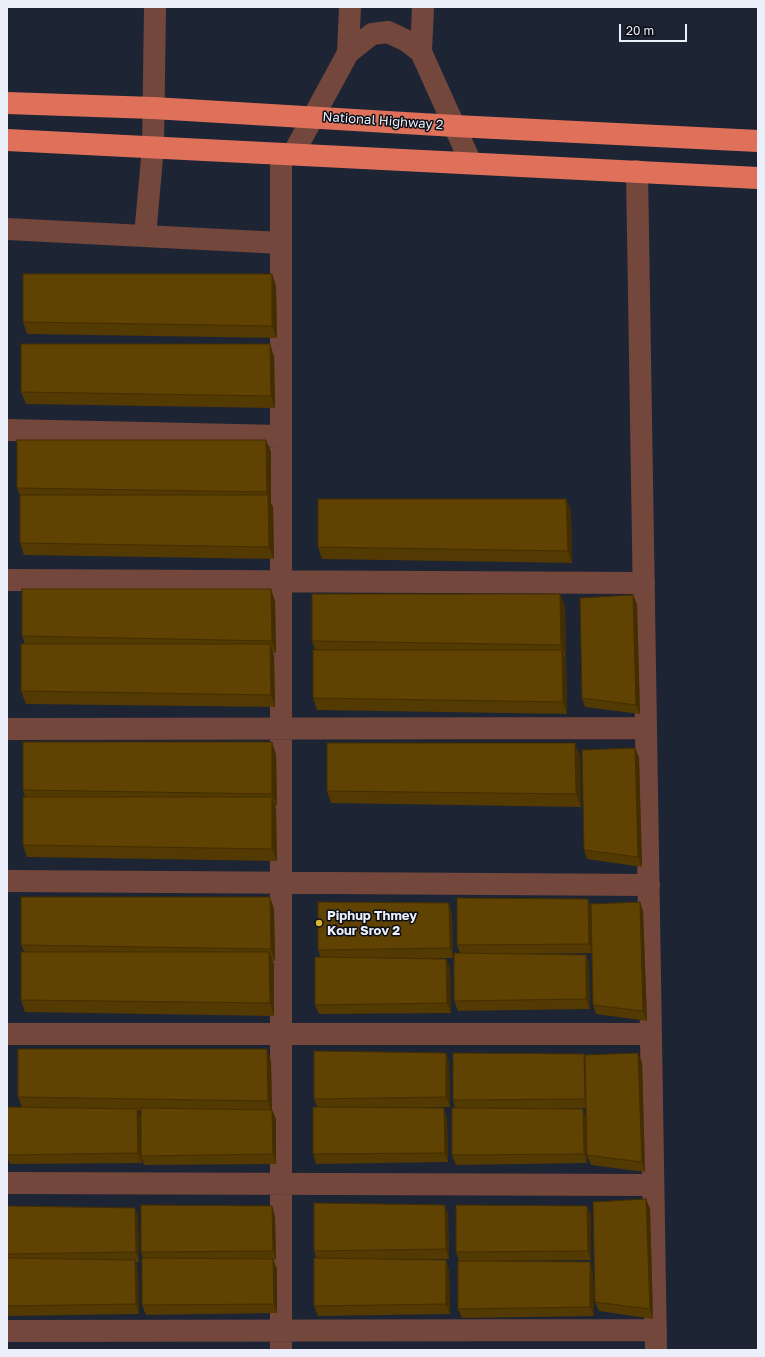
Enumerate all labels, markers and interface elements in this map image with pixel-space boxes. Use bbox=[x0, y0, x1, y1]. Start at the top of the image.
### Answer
scale bar bbox=[621, 16, 689, 42]
text: 20 m bbox=[626, 23, 654, 38]
street label: National Highway 2 bbox=[322, 109, 444, 133]
place label: Piphup Thmey Kour Srov 2 bbox=[327, 908, 417, 939]
marker: Piphup Thmey Kour Srov 2 bbox=[314, 918, 324, 928]

